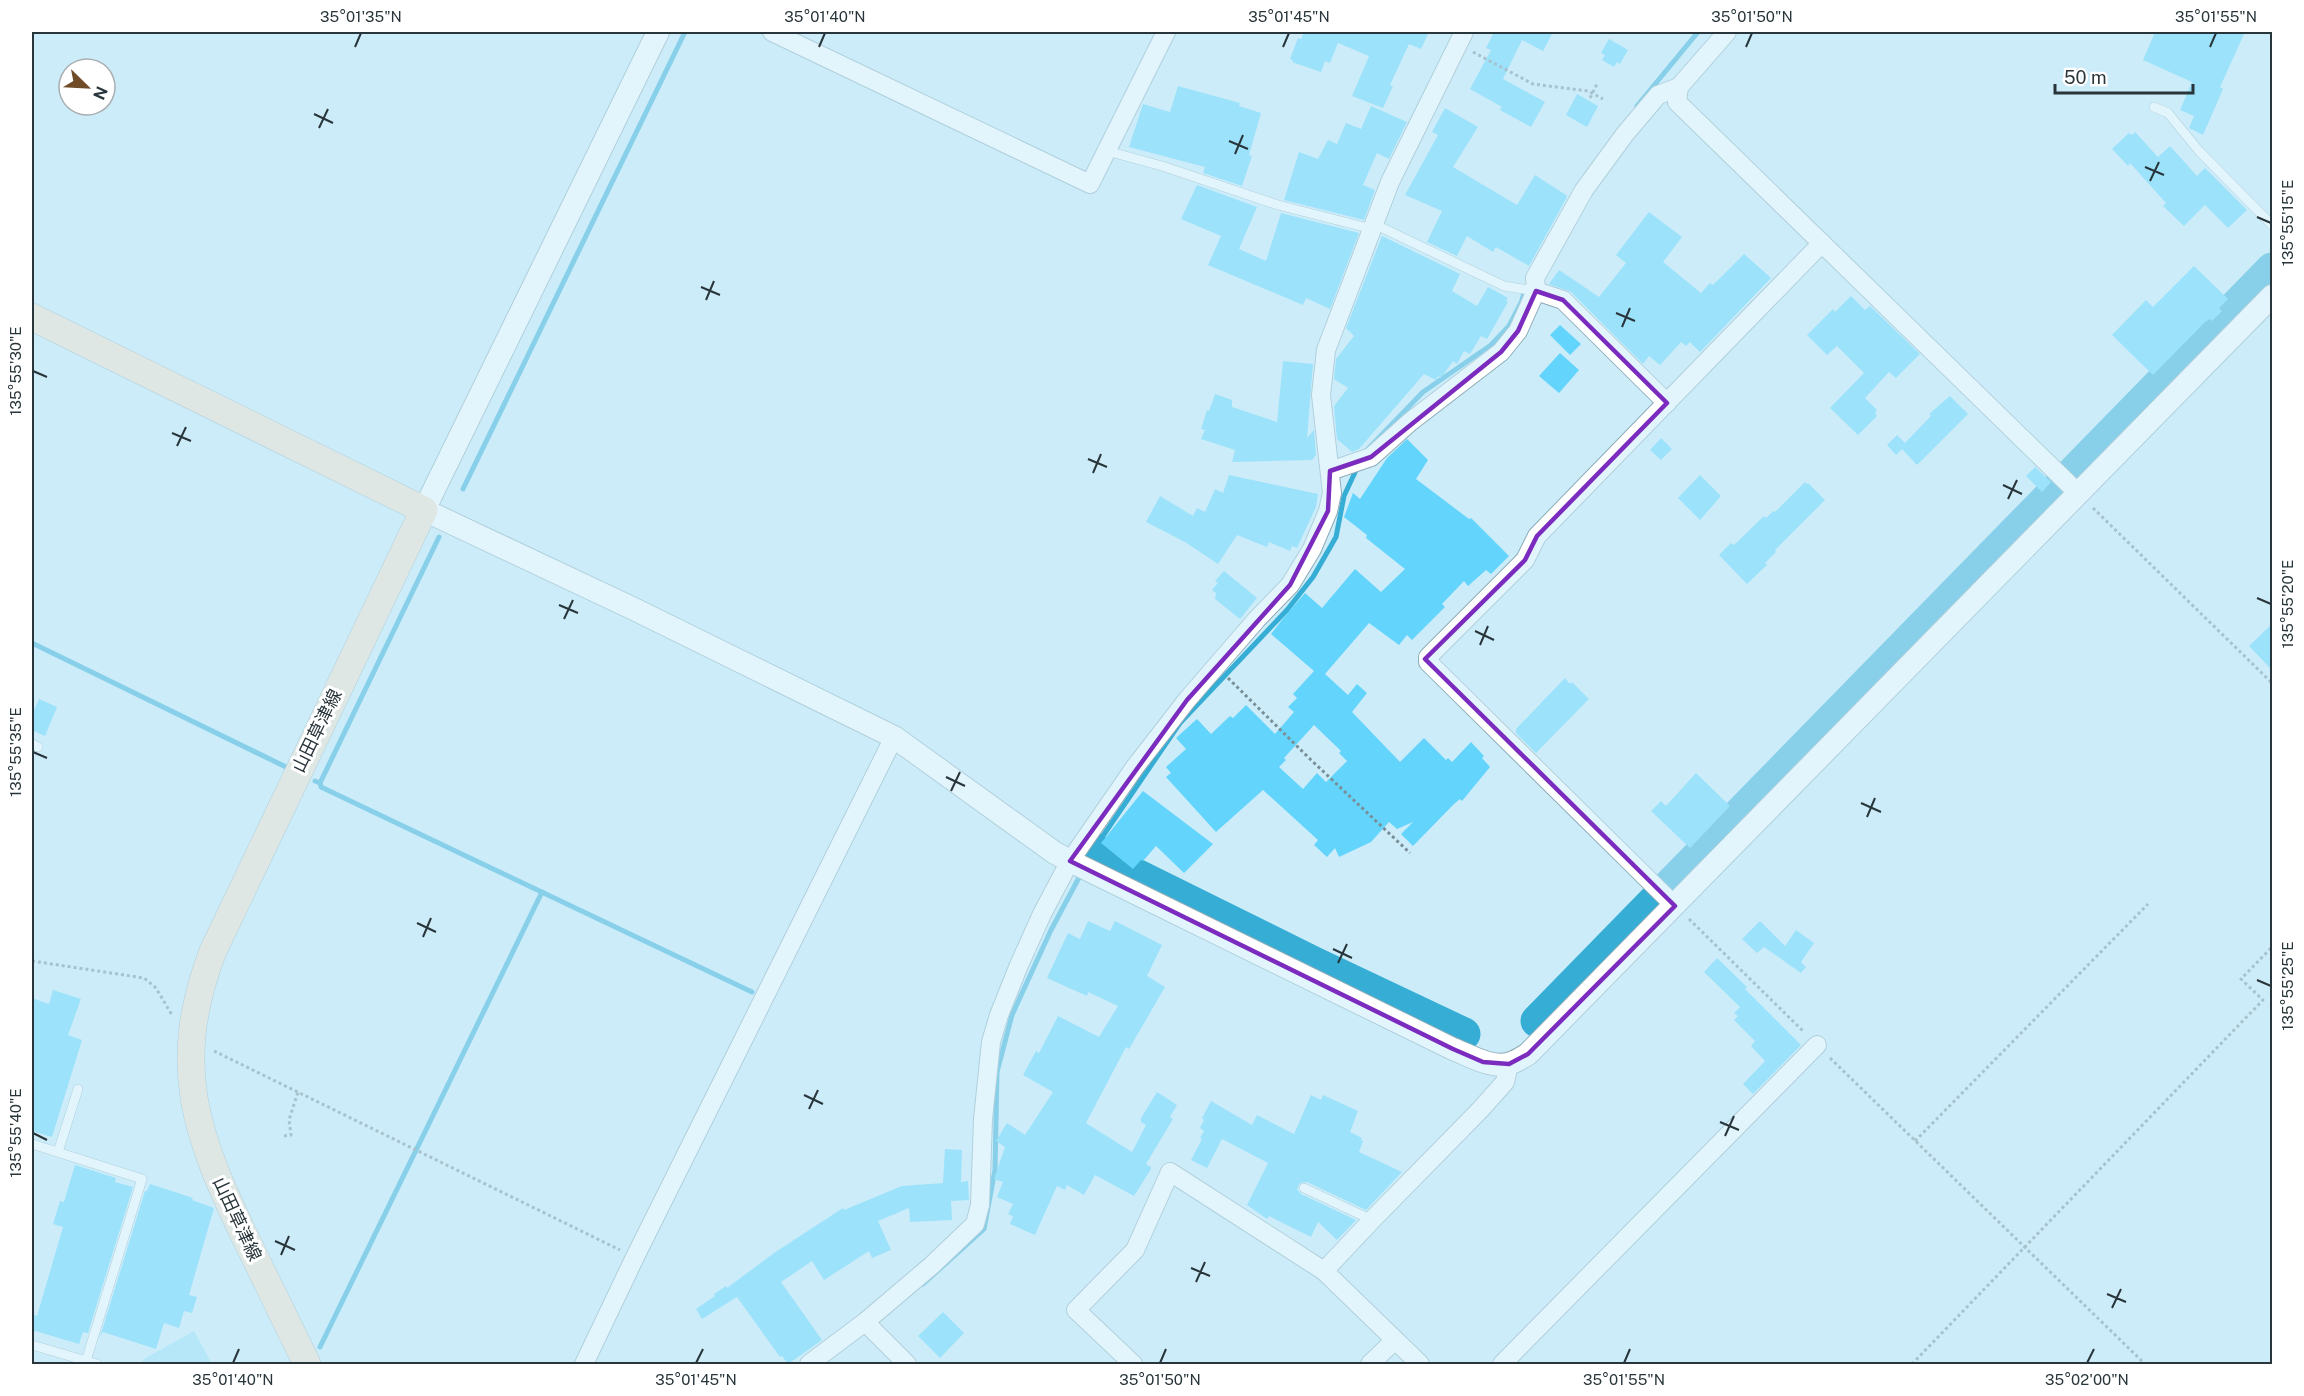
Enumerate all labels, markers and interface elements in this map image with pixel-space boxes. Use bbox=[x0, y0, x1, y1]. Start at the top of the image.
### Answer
text: 35°01'35"N bbox=[320, 8, 402, 25]
text: 35°01'40"N bbox=[784, 8, 866, 25]
text: 35°01'45"N bbox=[1248, 8, 1330, 25]
text: 35°01'50"N bbox=[1711, 8, 1793, 25]
text: 35°01'55"N bbox=[2175, 8, 2257, 25]
north arrow bbox=[57, 57, 117, 117]
scale bar bbox=[2055, 57, 2193, 95]
text: 50 m bbox=[2064, 67, 2107, 88]
text: N bbox=[89, 83, 111, 102]
text: 135°55'15"E bbox=[2279, 180, 2296, 266]
text: 135°55'30"E bbox=[7, 326, 24, 416]
text: 135°55'20"E bbox=[2279, 560, 2296, 648]
street label: 山田草津線 bbox=[287, 686, 346, 776]
text: 135°55'35"E bbox=[7, 707, 24, 797]
text: 135°55'25"E bbox=[2279, 941, 2296, 1031]
text: 135°55'40"E bbox=[7, 1088, 24, 1178]
street label: 山田草津線 bbox=[209, 1174, 266, 1264]
text: 35°01'40"N bbox=[192, 1371, 274, 1388]
text: 35°01'45"N bbox=[655, 1371, 737, 1388]
text: 35°01'50"N bbox=[1119, 1371, 1201, 1388]
text: 35°01'55"N bbox=[1583, 1371, 1665, 1388]
text: 35°02'00"N bbox=[2045, 1371, 2129, 1388]

